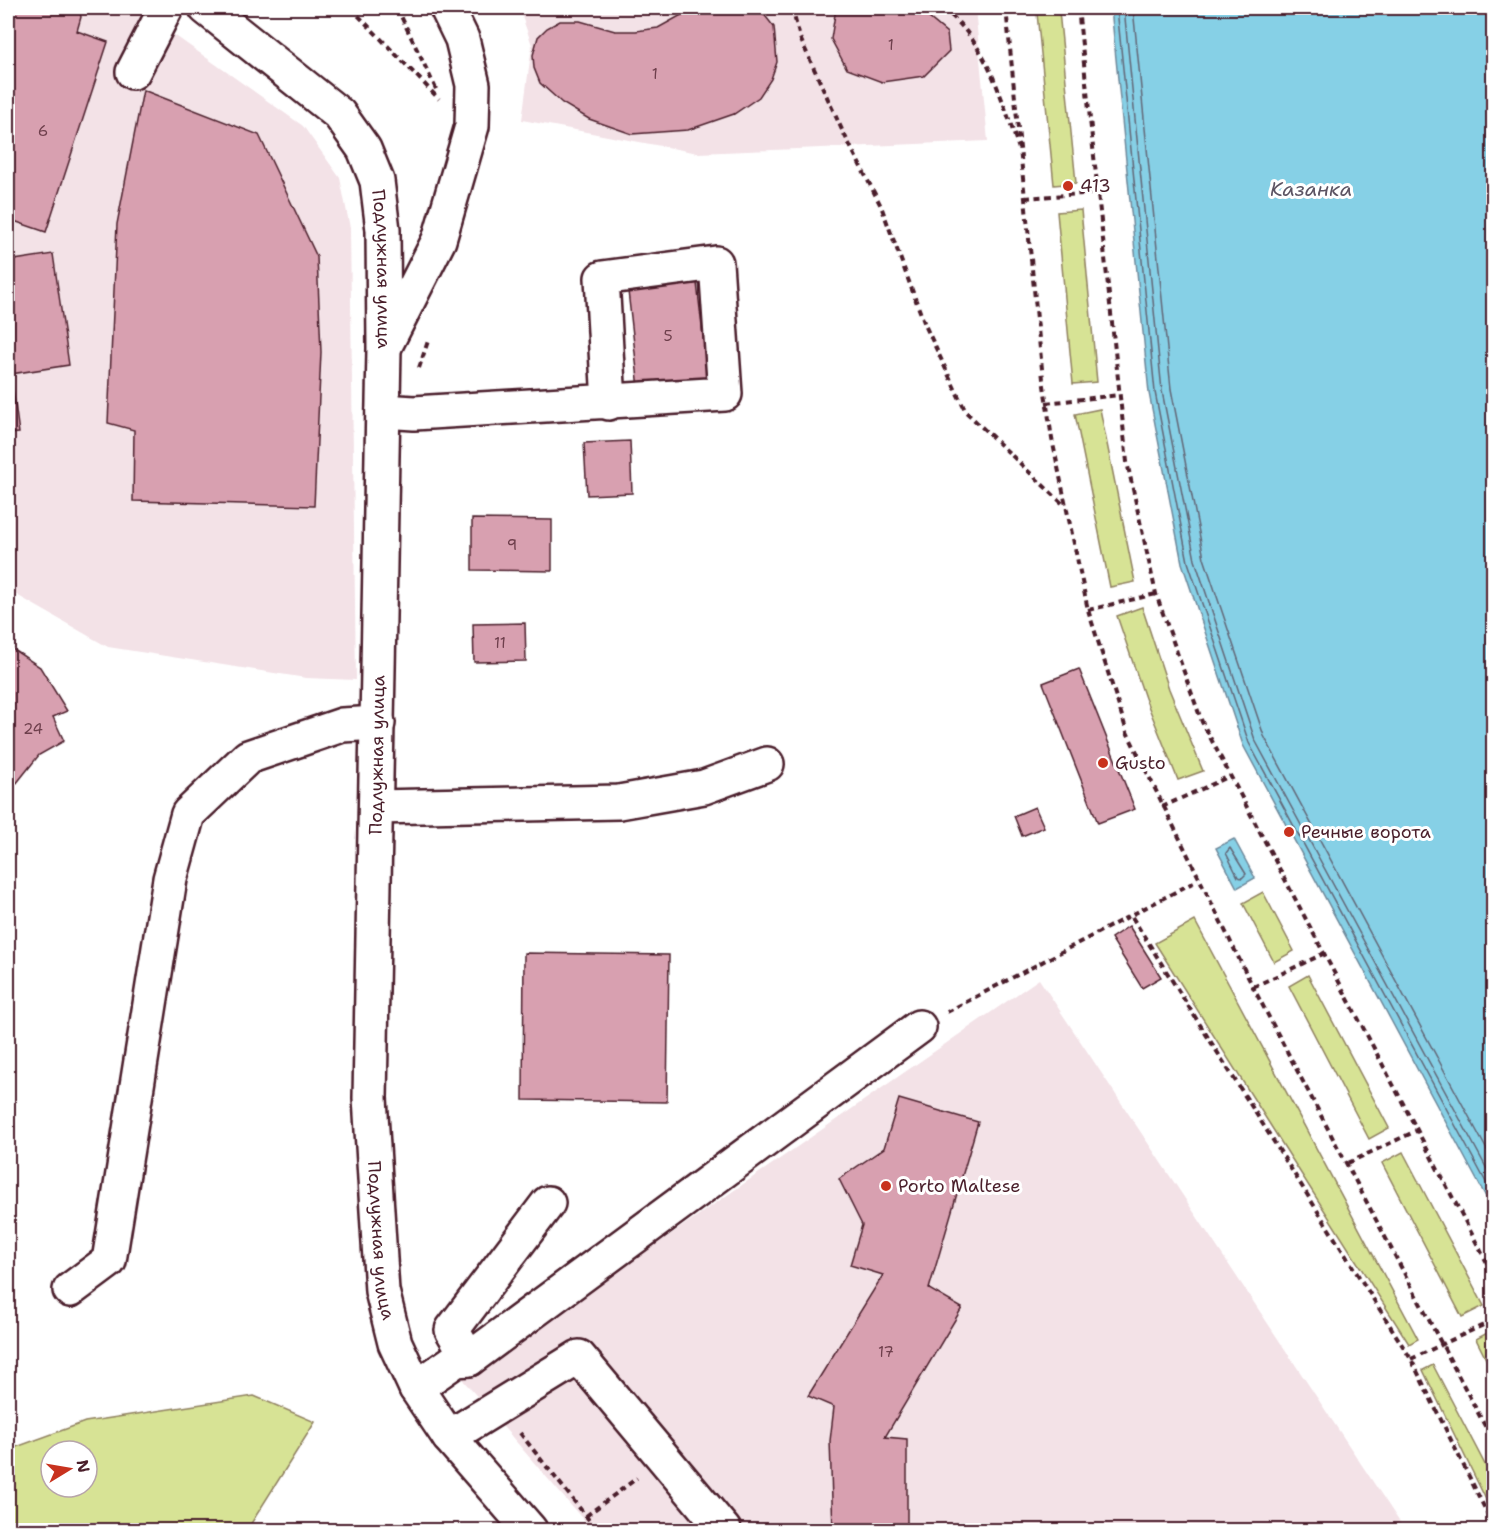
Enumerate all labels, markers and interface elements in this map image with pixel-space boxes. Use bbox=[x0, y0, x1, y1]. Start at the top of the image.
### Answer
house number: 1 bbox=[888, 35, 894, 55]
house number: 1 bbox=[652, 64, 658, 84]
house number: 6 bbox=[38, 121, 48, 141]
place label: 413 bbox=[1080, 174, 1111, 198]
water label: Казанка bbox=[1270, 176, 1352, 202]
marker: 413 bbox=[1061, 179, 1075, 193]
street label: Подлужная улица bbox=[366, 188, 396, 349]
house number: 5 bbox=[663, 326, 673, 346]
house number: 9 bbox=[507, 535, 517, 555]
house number: 11 bbox=[494, 633, 506, 653]
street label: Подлужная улица bbox=[364, 675, 390, 835]
house number: 24 bbox=[23, 719, 43, 739]
place label: Gusto bbox=[1115, 751, 1166, 775]
marker: Gusto bbox=[1096, 756, 1110, 770]
place label: Речные ворота bbox=[1301, 820, 1431, 844]
marker: Речные ворота bbox=[1282, 825, 1296, 839]
street label: Подлужная улица bbox=[362, 1160, 401, 1322]
place label: Porto Maltese bbox=[898, 1174, 1020, 1198]
marker: Porto Maltese bbox=[879, 1179, 893, 1193]
house number: 17 bbox=[878, 1342, 894, 1362]
north arrow bbox=[39, 1439, 99, 1499]
text: N bbox=[72, 1458, 95, 1474]

